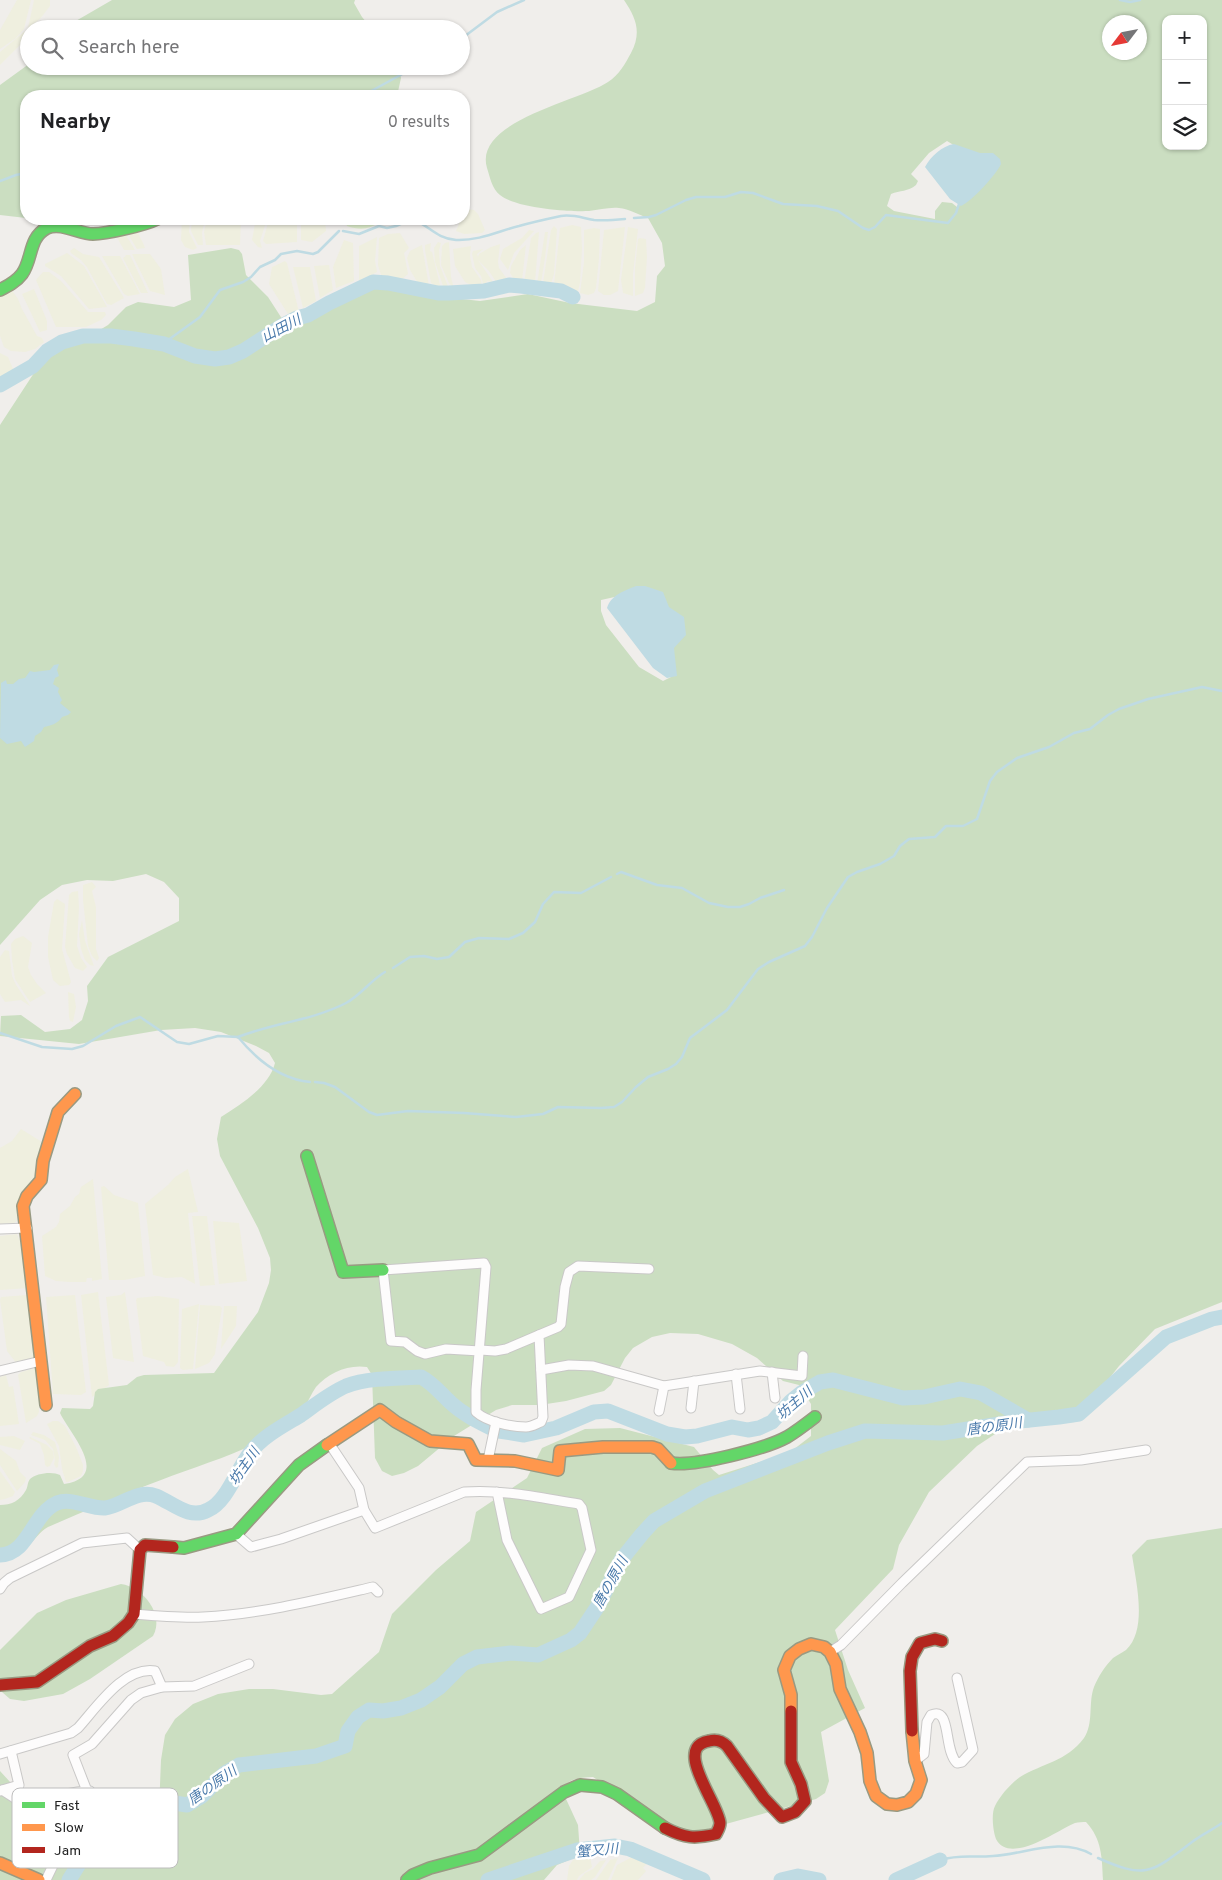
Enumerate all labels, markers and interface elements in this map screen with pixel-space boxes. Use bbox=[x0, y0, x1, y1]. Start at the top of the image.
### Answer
north arrow bbox=[1102, 15, 1147, 60]
map controls bbox=[1162, 15, 1207, 150]
button: + bbox=[1162, 15, 1207, 60]
search box bbox=[20, 20, 470, 75]
icon: search bbox=[38, 34, 66, 62]
text: Search here bbox=[78, 36, 180, 60]
button: − bbox=[1162, 60, 1207, 105]
button: layers bbox=[1162, 105, 1207, 150]
text: Nearby bbox=[40, 109, 111, 136]
text: 0 results bbox=[388, 113, 450, 133]
water label: 山田川 bbox=[259, 311, 306, 347]
water label: 坊主川 bbox=[774, 1383, 818, 1424]
water label: 唐の原川 bbox=[965, 1415, 1025, 1440]
water label: 坊主川 bbox=[226, 1443, 265, 1489]
water label: 唐の原川 bbox=[590, 1552, 633, 1611]
water label: 唐の原川 bbox=[185, 1762, 242, 1809]
legend bbox=[12, 1788, 178, 1868]
text: Fast bbox=[54, 1798, 80, 1815]
text: Slow bbox=[54, 1820, 84, 1837]
water label: 蟹又川 bbox=[575, 1841, 621, 1862]
text: Jam bbox=[54, 1843, 81, 1860]

